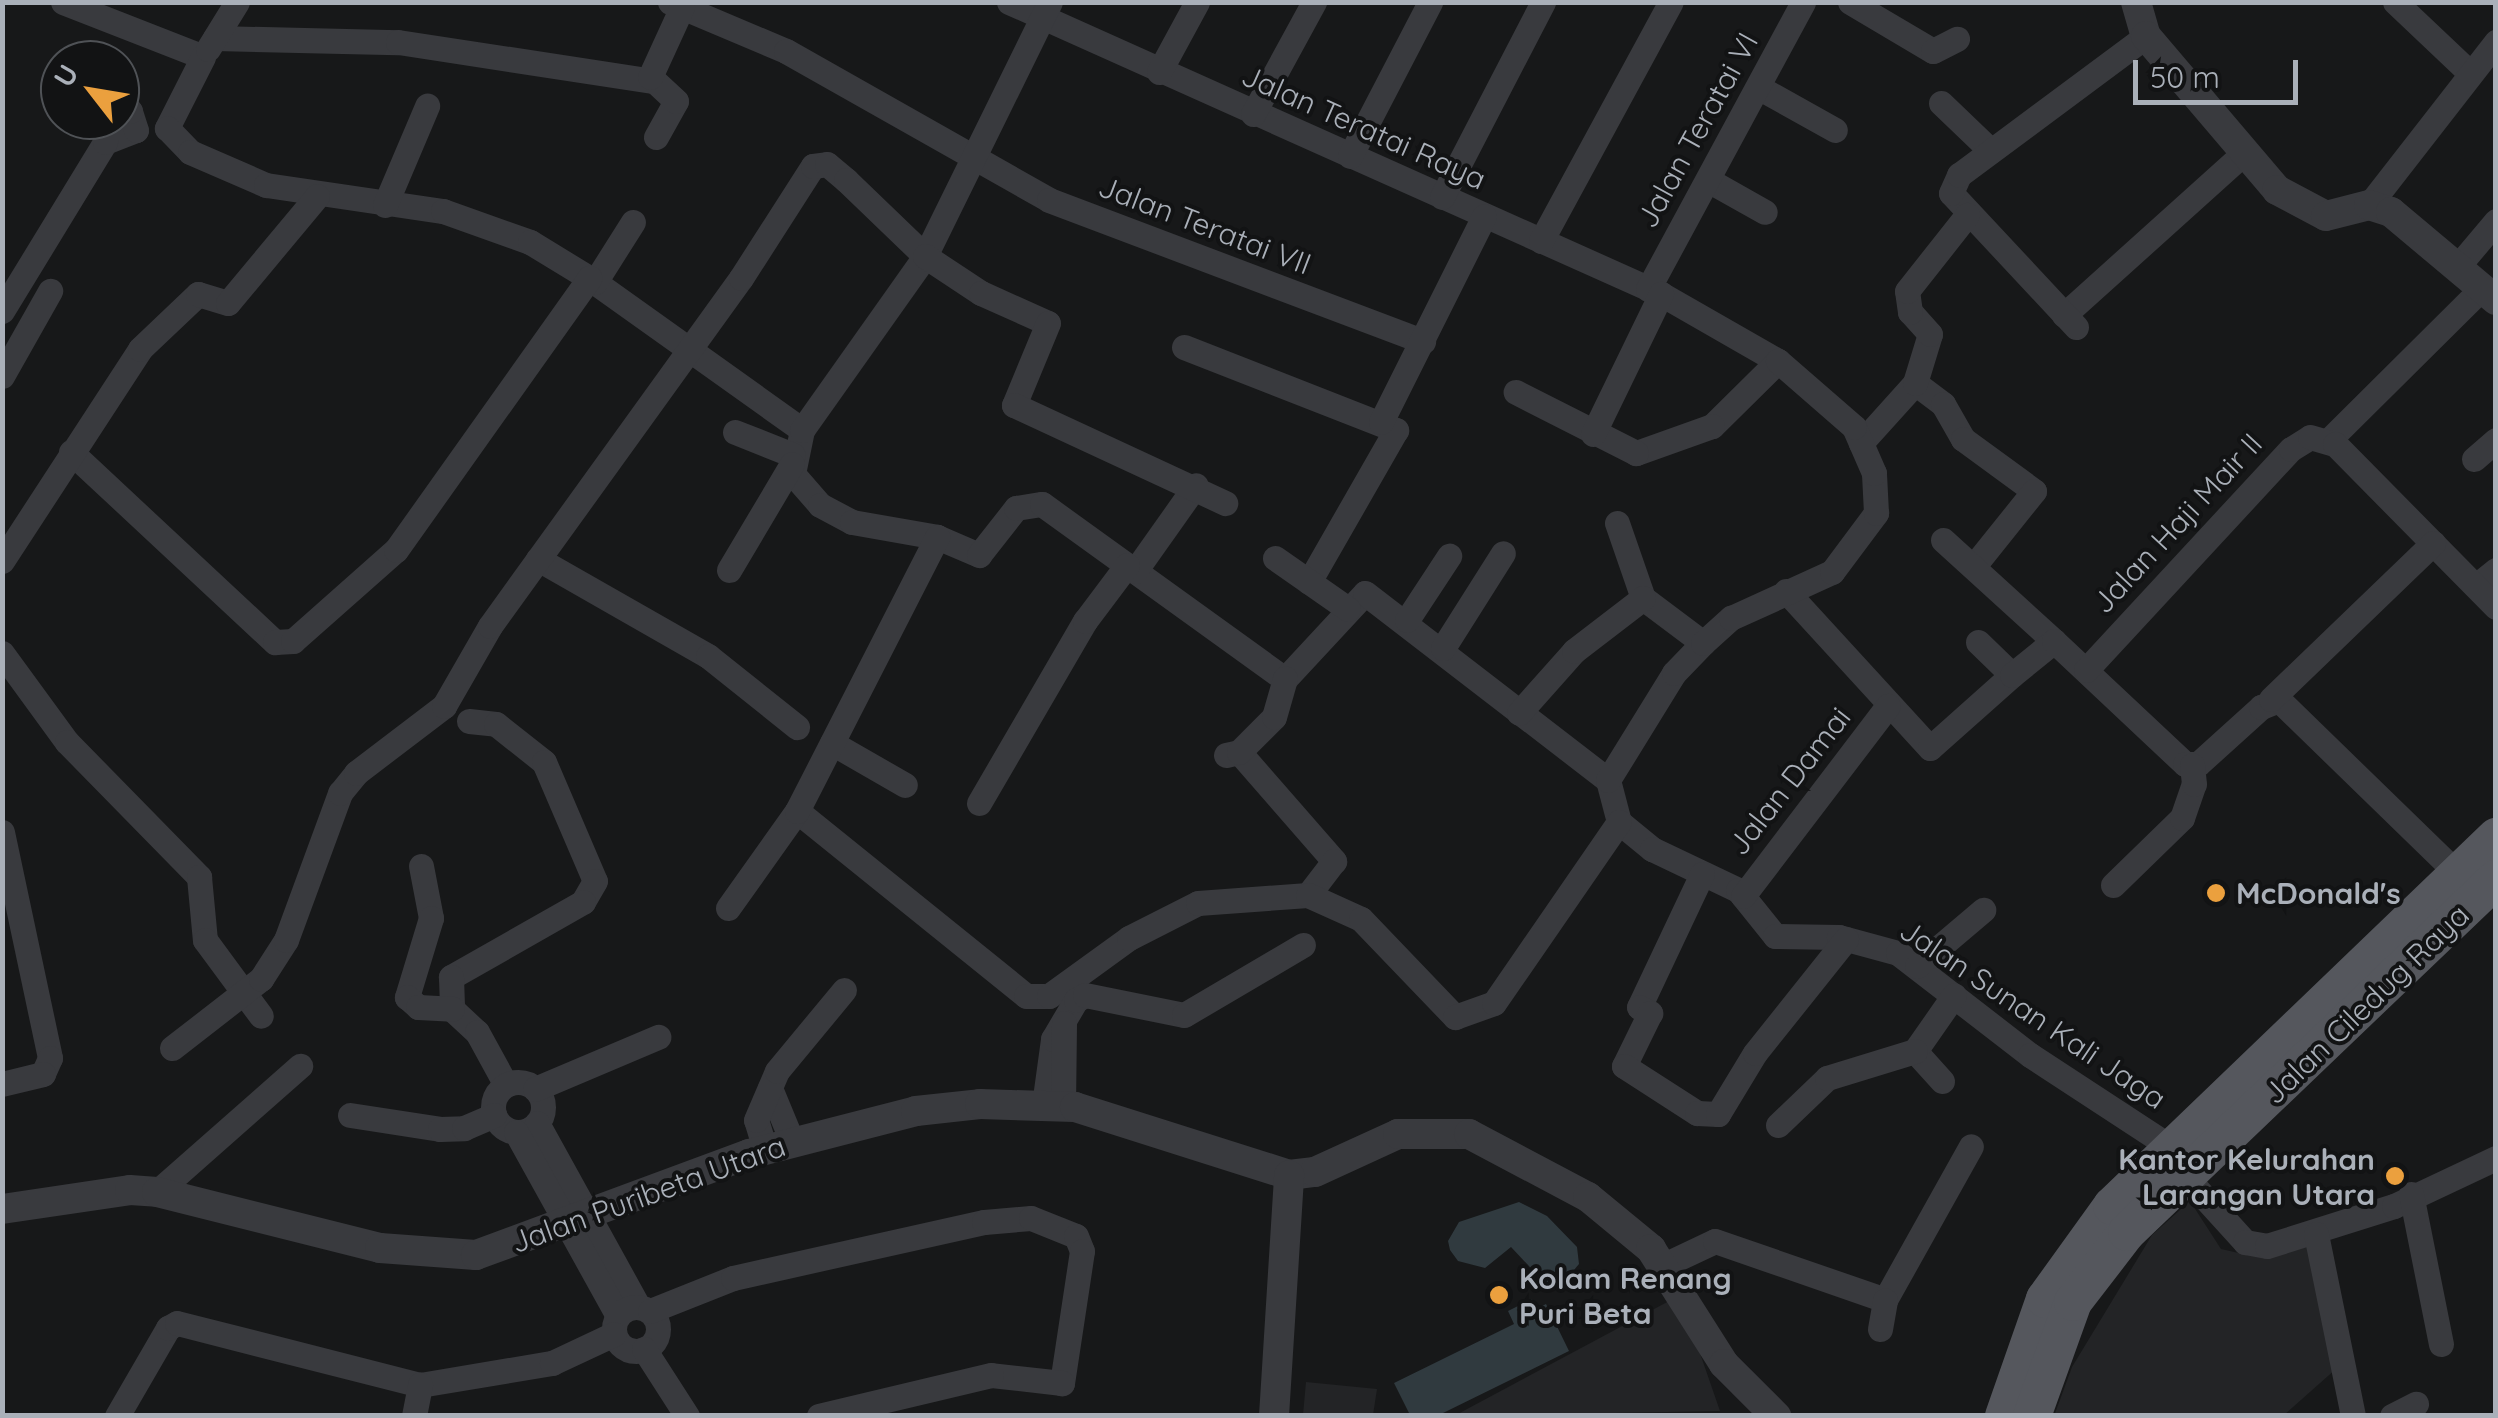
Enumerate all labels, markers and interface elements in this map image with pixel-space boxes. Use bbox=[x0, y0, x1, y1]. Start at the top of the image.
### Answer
street label: Jalan Teratai VI bbox=[1629, 26, 1765, 234]
north arrow bbox=[40, 40, 140, 140]
scale bar bbox=[2138, 40, 2303, 102]
street label: Jalan Teratai Raya bbox=[1236, 57, 1492, 197]
text: U bbox=[45, 58, 86, 93]
text: 50 m bbox=[2150, 58, 2220, 96]
street label: Jalan Teratai VII bbox=[1094, 168, 1316, 282]
street label: Jalan Haji Mair II bbox=[2085, 426, 2269, 620]
street label: Jalan Damai bbox=[1720, 700, 1858, 862]
place label: McDonald's bbox=[2236, 875, 2401, 911]
marker: McDonald's bbox=[2205, 882, 2227, 904]
street label: Jalan Ciledug Raya bbox=[2256, 897, 2476, 1111]
street label: Jalan Sunan Kali Jaga bbox=[1893, 912, 2173, 1116]
street label: Jalan Puribeta Utara bbox=[506, 1128, 790, 1260]
place label: Kantor Kelurahan Larangan Utara bbox=[2118, 1141, 2375, 1212]
marker: Kantor Kelurahan Larangan Utara bbox=[2384, 1165, 2406, 1187]
place label: Kolam Renang Puri Beta bbox=[1519, 1260, 1732, 1330]
marker: Kolam Renang Puri Beta bbox=[1488, 1284, 1510, 1306]

